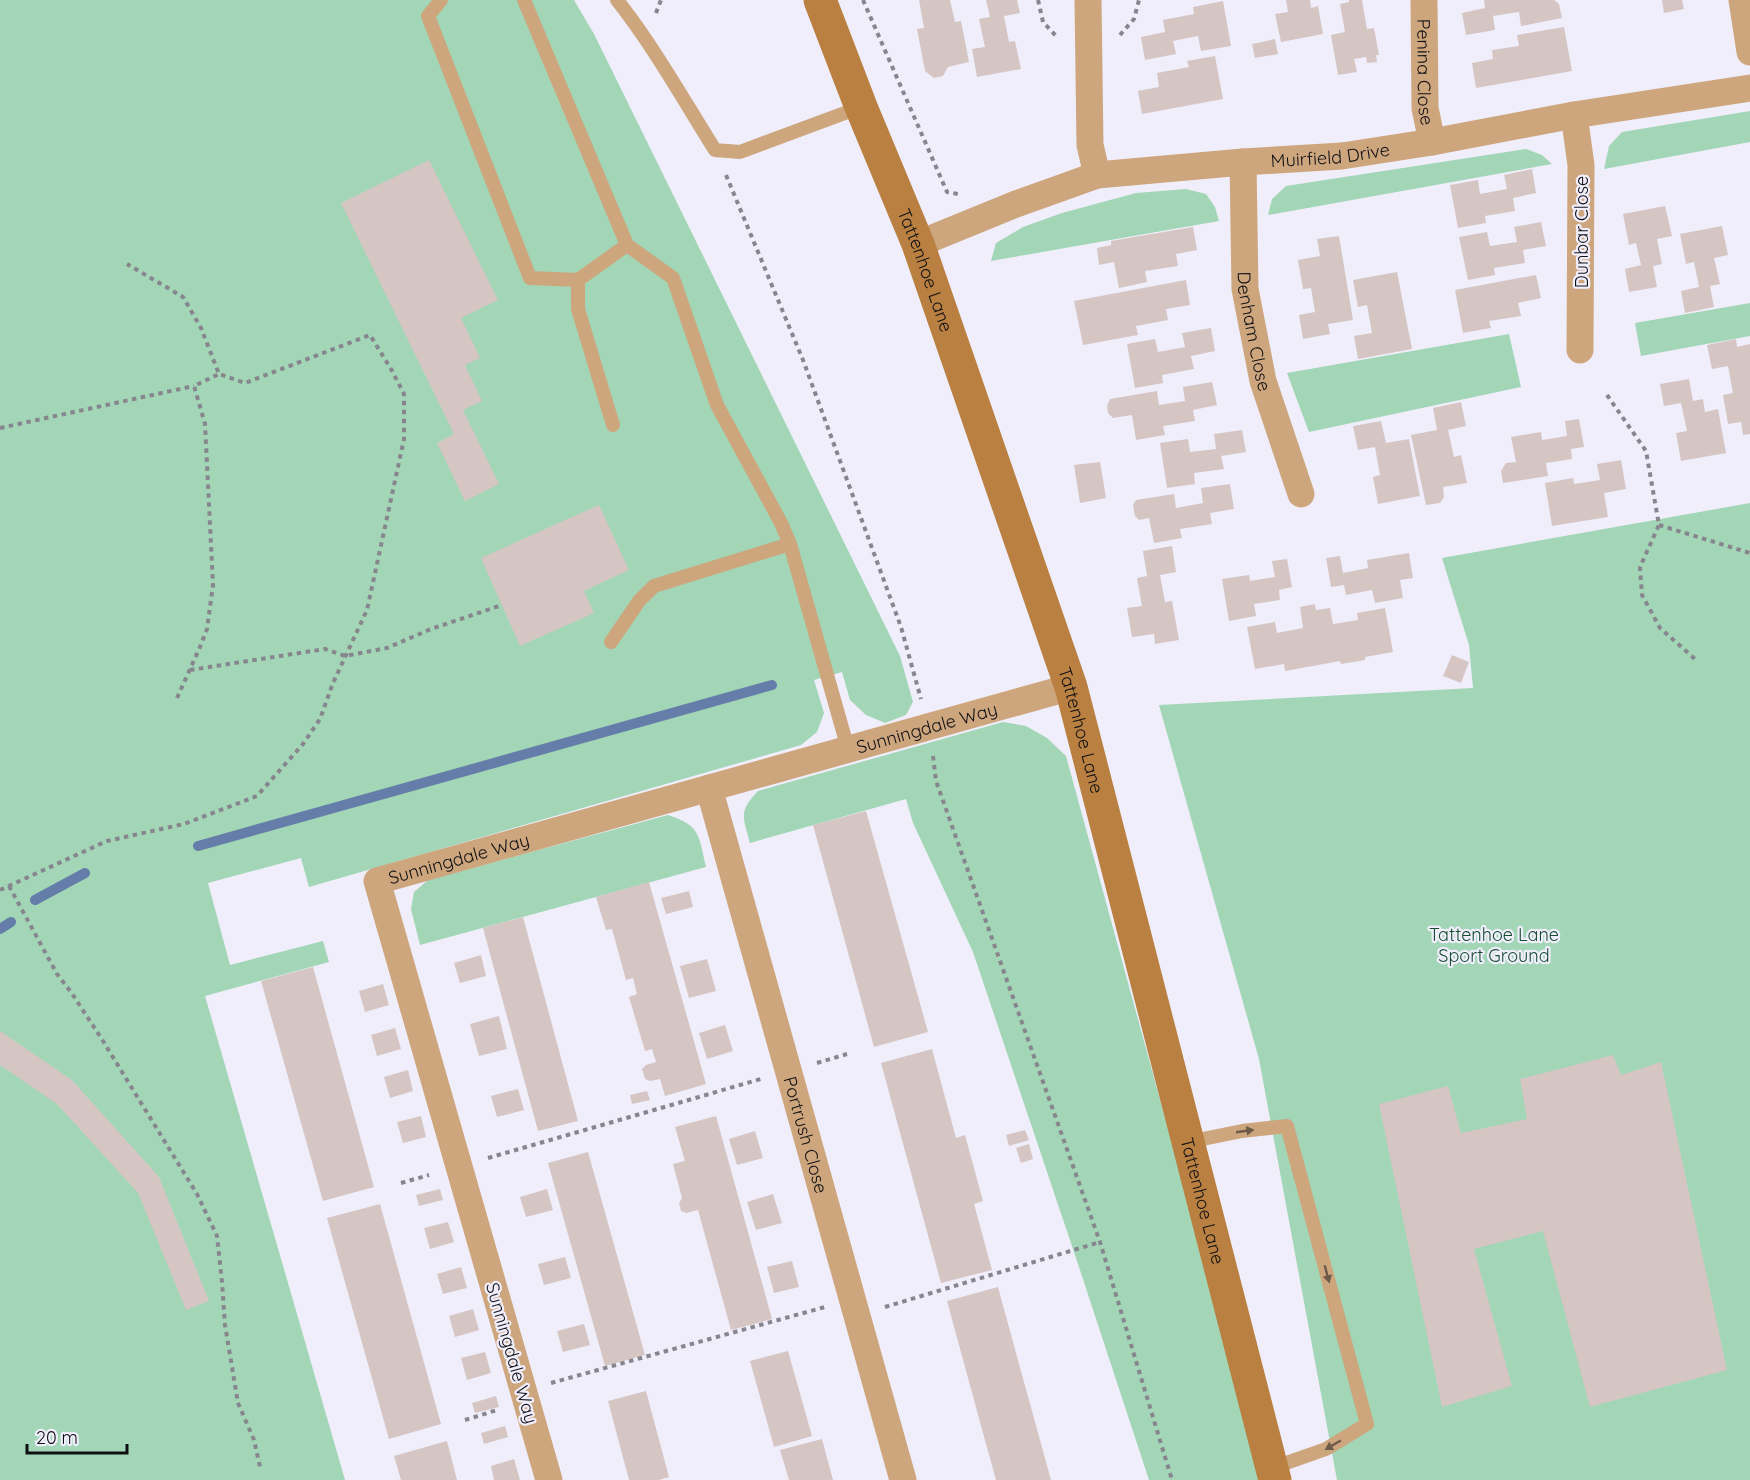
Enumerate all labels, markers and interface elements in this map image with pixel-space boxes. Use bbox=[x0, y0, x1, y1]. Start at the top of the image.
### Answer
street label: Penina Close bbox=[1413, 19, 1440, 127]
street label: Muirfield Drive bbox=[1270, 137, 1391, 172]
street label: Dunbar Close bbox=[1570, 176, 1593, 288]
street label: Tattenhoe Lane bbox=[893, 205, 959, 335]
street label: Denham Close bbox=[1233, 271, 1277, 394]
street label: Tattenhoe Lane bbox=[1053, 664, 1109, 796]
street label: Sunningdale Way bbox=[854, 697, 1000, 758]
street label: Sunningdale Way bbox=[385, 827, 532, 889]
park label: Tattenhoe Lane Sport Ground bbox=[1429, 923, 1559, 967]
street label: Portrush Close bbox=[779, 1074, 834, 1196]
one-way arrow bbox=[1236, 1126, 1255, 1135]
street label: Tattenhoe Lane bbox=[1176, 1135, 1230, 1266]
one-way arrow bbox=[1322, 1265, 1332, 1283]
street label: Sunningdale Way bbox=[481, 1280, 543, 1426]
scale bar bbox=[27, 1417, 128, 1455]
text: 20 m bbox=[36, 1426, 78, 1449]
one-way arrow bbox=[1325, 1439, 1341, 1450]

